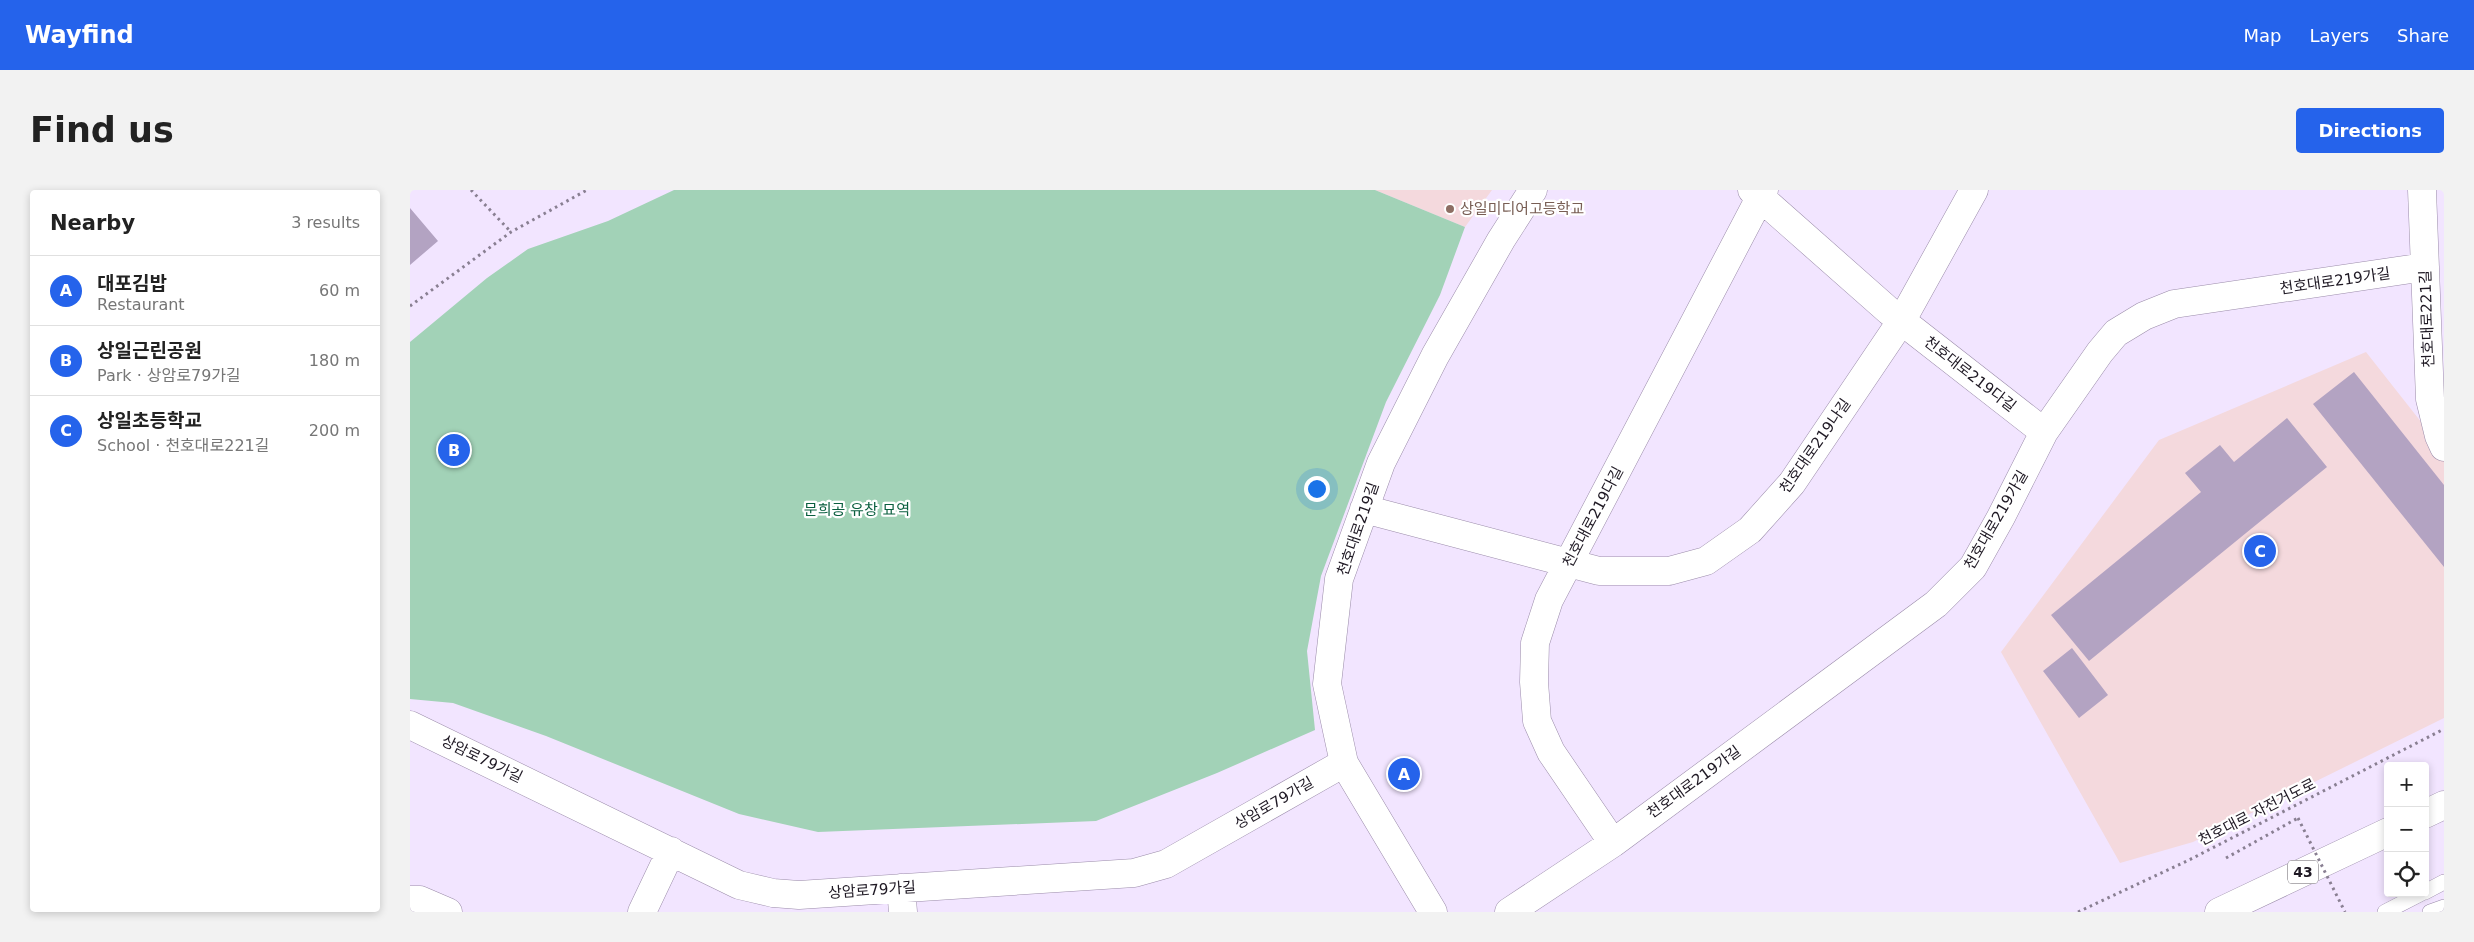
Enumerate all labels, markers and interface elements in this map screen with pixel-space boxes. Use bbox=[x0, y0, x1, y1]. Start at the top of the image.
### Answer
text: Wayfind bbox=[25, 21, 134, 49]
text: Map bbox=[2243, 25, 2281, 46]
text: Layers bbox=[2309, 25, 2369, 46]
text: Share bbox=[2397, 25, 2449, 46]
button: Directions bbox=[2296, 108, 2444, 153]
text: Find us bbox=[30, 110, 174, 150]
place label: 상일미디어고등학교 bbox=[1460, 200, 1584, 218]
marker: 상일미디어고등학교 bbox=[1444, 203, 1456, 215]
text: Nearby bbox=[50, 211, 135, 235]
text: 3 results bbox=[291, 213, 360, 232]
street label: 천호대로219가길 bbox=[2279, 264, 2391, 298]
street label: 천호대로221길 bbox=[2416, 270, 2438, 368]
text: 대포김밥 bbox=[97, 272, 167, 294]
text: A bbox=[60, 281, 72, 300]
text: 60 m bbox=[319, 281, 360, 300]
text: Restaurant bbox=[97, 295, 185, 314]
street label: 천호대로219다길 bbox=[1921, 333, 2019, 415]
text: 상일근린공원 bbox=[97, 339, 202, 361]
text: B bbox=[60, 351, 72, 370]
text: 180 m bbox=[309, 351, 360, 370]
text: Park · 상암로79가길 bbox=[97, 366, 241, 385]
street label: 천호대로219나길 bbox=[1776, 395, 1854, 497]
text: 상일초등학교 bbox=[97, 409, 202, 431]
text: C bbox=[60, 421, 72, 440]
text: 200 m bbox=[309, 421, 360, 440]
pin: B bbox=[438, 431, 470, 469]
text: School · 천호대로221길 bbox=[97, 436, 270, 455]
street label: 천호대로219다길 bbox=[1559, 464, 1627, 570]
street label: 천호대로219가길 bbox=[1960, 467, 2032, 573]
your location bbox=[1304, 476, 1330, 502]
street label: 천호대로219길 bbox=[1334, 480, 1382, 578]
park label: 문희공 유창 묘역 bbox=[804, 501, 910, 519]
pin: C bbox=[2244, 532, 2276, 570]
street label: 상암로79가길 bbox=[438, 732, 526, 786]
street label: 천호대로219가길 bbox=[1644, 742, 1744, 822]
pin: A bbox=[1388, 755, 1420, 793]
map controls bbox=[2384, 762, 2429, 897]
button: + bbox=[2384, 762, 2429, 807]
street label: 상암로79가길 bbox=[1231, 773, 1317, 833]
street label: 천호대로 자전거도로 bbox=[2195, 775, 2319, 849]
button: − bbox=[2384, 807, 2429, 852]
button: locate bbox=[2384, 852, 2429, 897]
road number: 43 bbox=[2288, 860, 2318, 884]
street label: 상암로79가길 bbox=[827, 878, 917, 902]

